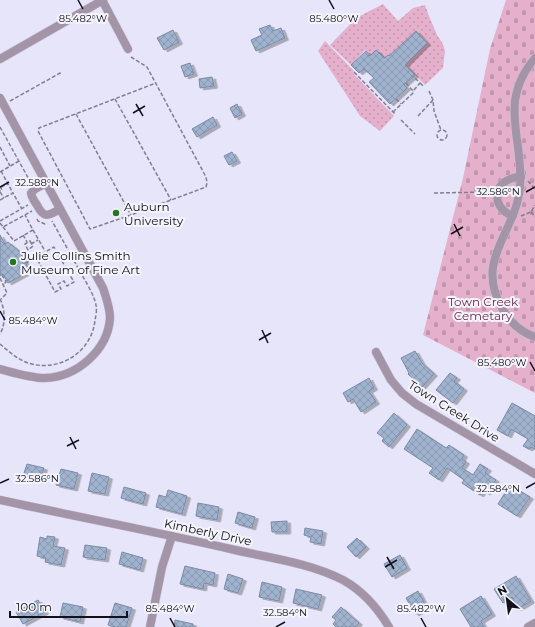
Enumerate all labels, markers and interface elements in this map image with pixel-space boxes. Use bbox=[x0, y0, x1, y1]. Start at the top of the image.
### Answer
text: 85.482°W bbox=[59, 12, 107, 25]
text: 85.480°W bbox=[309, 12, 359, 25]
text: 32.588°N bbox=[15, 176, 59, 189]
text: 32.586°N bbox=[476, 185, 520, 198]
place label: Auburn University bbox=[124, 199, 184, 228]
marker: Auburn University bbox=[111, 208, 121, 218]
place label: Julie Collins Smith Museum of Fine Art bbox=[20, 248, 140, 277]
marker: Julie Collins Smith Museum of Fine Art bbox=[8, 257, 18, 267]
park label: Town Creek Cemetary bbox=[448, 294, 519, 323]
text: 85.484°W bbox=[8, 314, 58, 327]
text: 85.480°W bbox=[477, 356, 527, 369]
street label: Town Creek Drive bbox=[406, 377, 502, 445]
text: 32.586°N bbox=[15, 472, 59, 485]
text: 32.584°N bbox=[476, 482, 520, 495]
street label: Kimberly Drive bbox=[163, 515, 253, 549]
north arrow bbox=[487, 579, 527, 619]
text: N bbox=[495, 582, 509, 599]
scale bar bbox=[10, 593, 127, 619]
text: 100 m bbox=[16, 599, 52, 614]
text: 85.484°W bbox=[145, 602, 195, 615]
text: 85.482°W bbox=[397, 602, 445, 615]
text: 32.584°N bbox=[263, 606, 307, 619]

